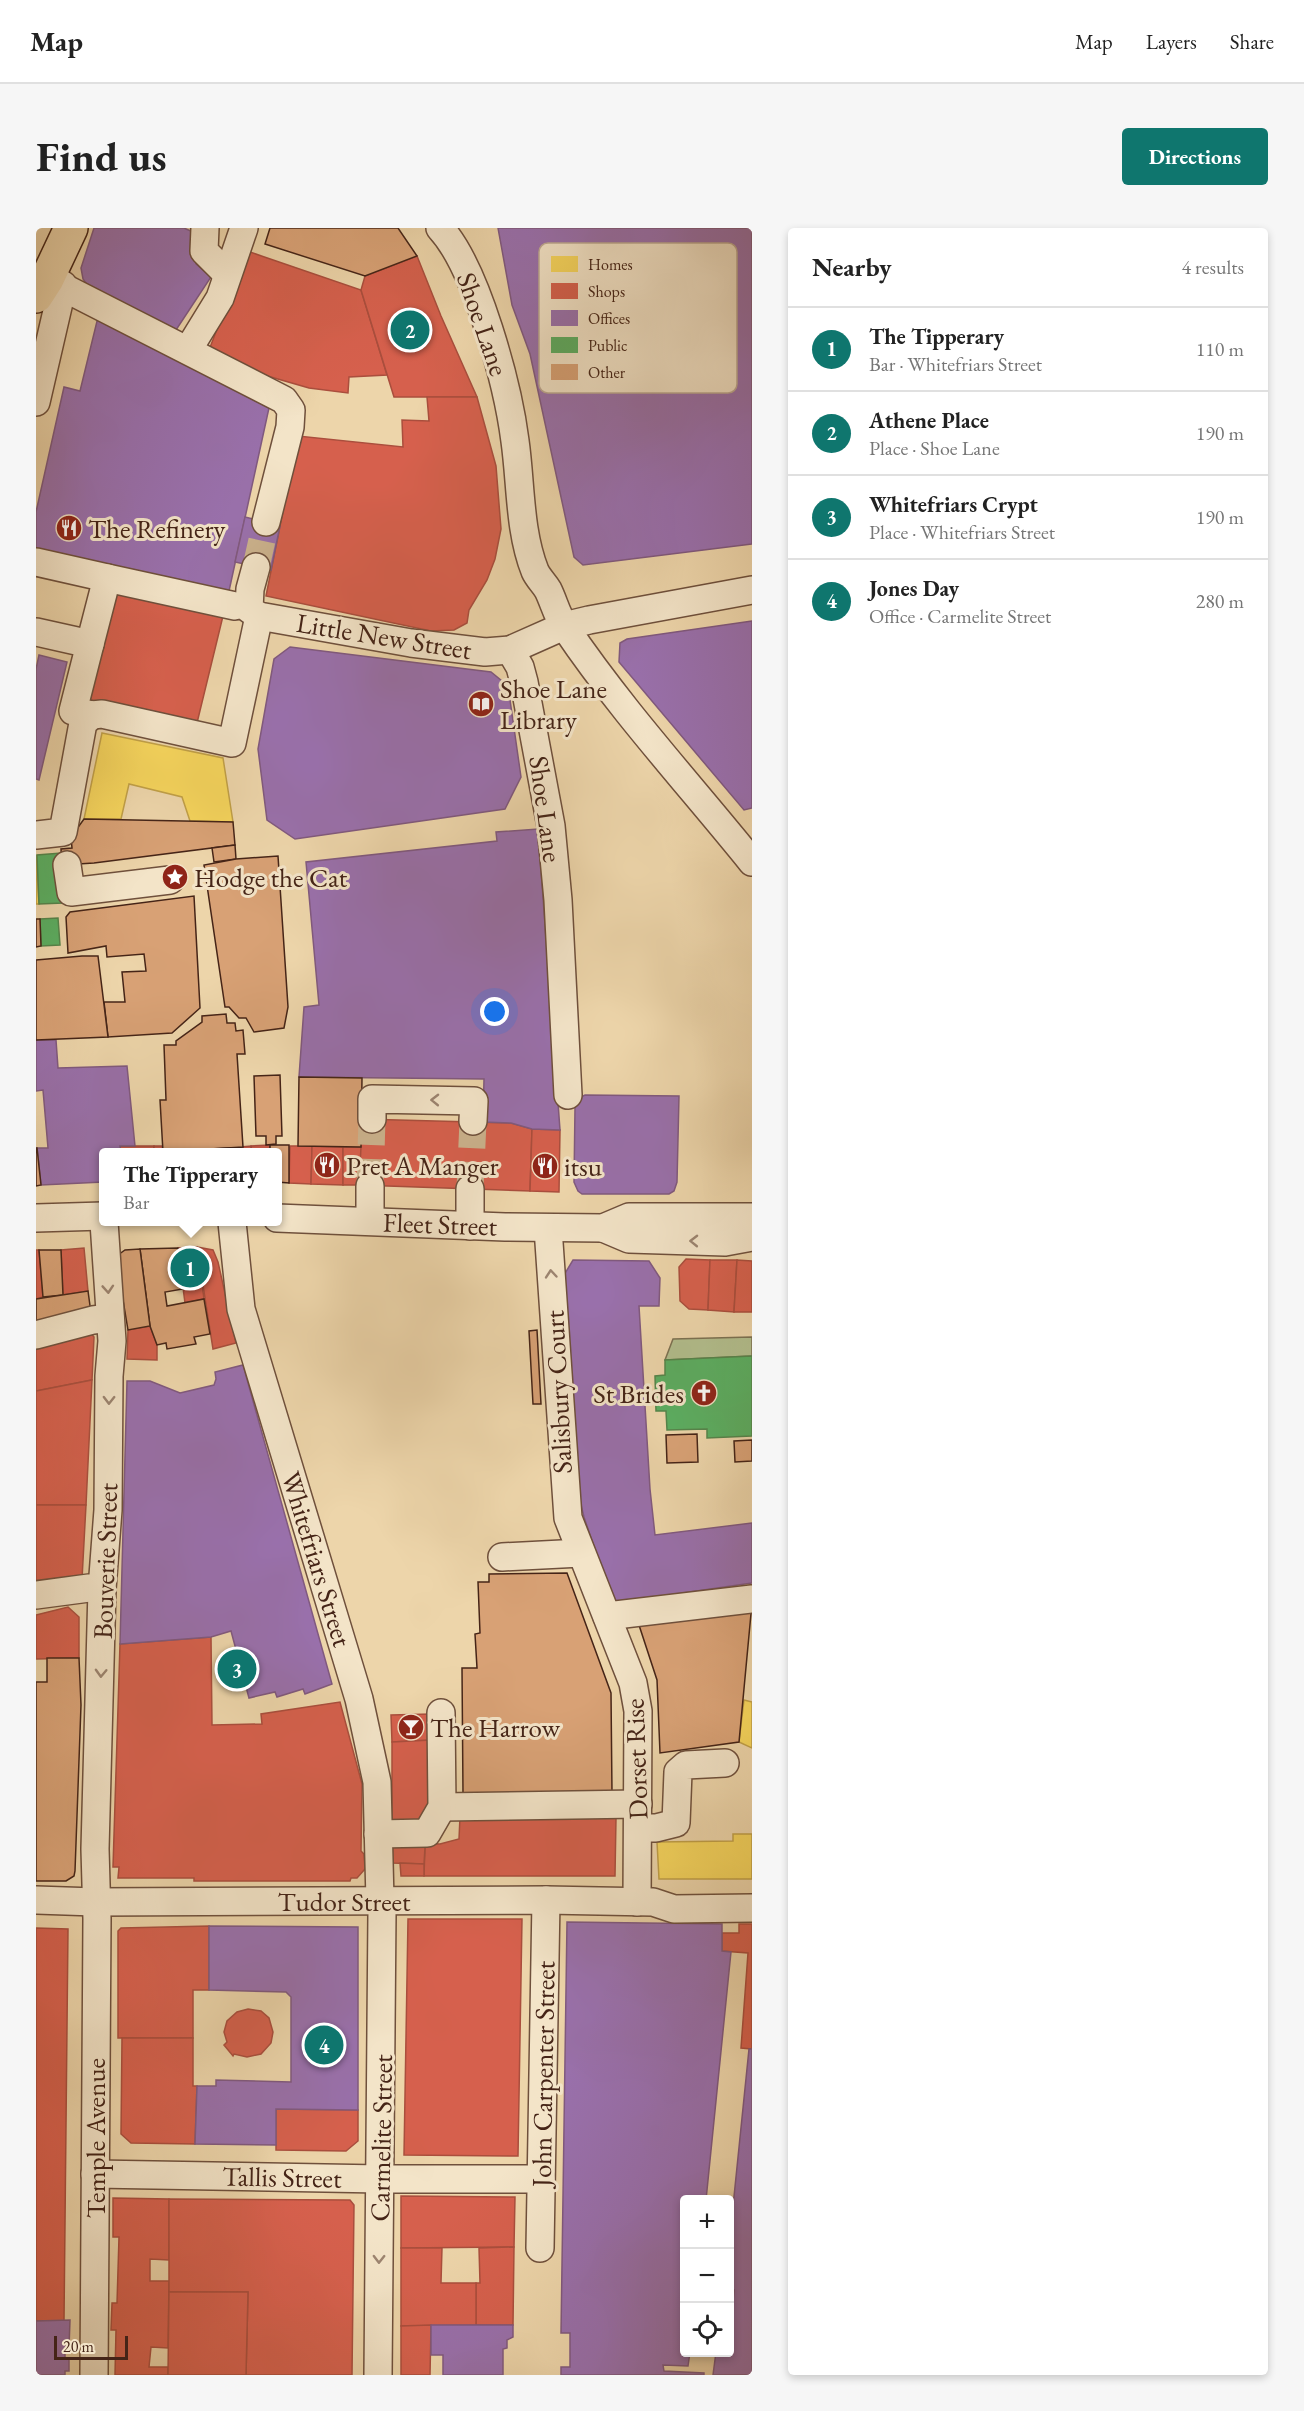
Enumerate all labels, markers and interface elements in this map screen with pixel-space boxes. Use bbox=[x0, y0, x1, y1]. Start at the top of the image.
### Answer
text: Map bbox=[30, 23, 83, 59]
text: Map bbox=[1075, 28, 1113, 55]
text: Layers bbox=[1146, 28, 1197, 55]
text: Share bbox=[1230, 28, 1274, 55]
button: Directions bbox=[1122, 128, 1268, 185]
text: Find us bbox=[36, 129, 167, 184]
legend bbox=[539, 243, 737, 393]
text: Nearby bbox=[812, 250, 892, 284]
text: Homes bbox=[588, 254, 633, 275]
text: 4 results bbox=[1181, 254, 1244, 280]
street label: Shoe Lane bbox=[449, 268, 517, 380]
text: Shops bbox=[588, 281, 625, 302]
pin: 2 bbox=[390, 308, 430, 352]
text: Offices bbox=[588, 308, 630, 329]
text: The Tipperary bbox=[869, 322, 1004, 351]
text: Public bbox=[588, 335, 628, 356]
text: 1 bbox=[826, 336, 837, 362]
text: 110 m bbox=[1196, 336, 1244, 362]
text: Bar · Whitefriars Street bbox=[869, 351, 1042, 377]
text: Other bbox=[588, 362, 626, 383]
text: Athene Place bbox=[869, 406, 989, 435]
text: 2 bbox=[826, 420, 837, 446]
text: 190 m bbox=[1196, 420, 1244, 446]
text: Place · Shoe Lane bbox=[869, 435, 1000, 461]
text: Whitefriars Crypt bbox=[869, 490, 1038, 519]
text: 3 bbox=[826, 504, 837, 530]
text: 190 m bbox=[1196, 504, 1244, 530]
place label: The Refinery bbox=[88, 511, 225, 546]
restaurant icon: The Refinery bbox=[54, 513, 84, 543]
text: Place · Whitefriars Street bbox=[869, 519, 1055, 545]
text: Jones Day bbox=[869, 574, 959, 603]
text: 4 bbox=[826, 588, 837, 614]
text: 280 m bbox=[1196, 588, 1244, 614]
text: Office · Carmelite Street bbox=[869, 603, 1051, 629]
street label: Little New Street bbox=[294, 605, 475, 667]
place label: Shoe Lane Library bbox=[500, 671, 607, 737]
library icon: Shoe Lane Library bbox=[466, 689, 496, 719]
street label: Shoe Lane bbox=[521, 754, 571, 864]
place label: Hodge the Cat bbox=[194, 860, 348, 895]
place icon: Hodge the Cat bbox=[160, 862, 190, 892]
your location bbox=[480, 997, 509, 1026]
one-way arrow bbox=[430, 1094, 439, 1106]
popup bbox=[99, 1148, 282, 1226]
place label: Pret A Manger bbox=[346, 1148, 499, 1183]
place label: itsu bbox=[564, 1149, 602, 1184]
restaurant icon: Pret A Manger bbox=[312, 1150, 342, 1180]
restaurant icon: itsu bbox=[530, 1151, 560, 1181]
text: The Tipperary bbox=[123, 1160, 258, 1189]
text: Bar bbox=[123, 1189, 149, 1215]
street label: Fleet Street bbox=[382, 1205, 498, 1244]
one-way arrow bbox=[689, 1235, 698, 1248]
pin: 1 bbox=[170, 1246, 210, 1290]
one-way arrow bbox=[545, 1270, 558, 1279]
one-way arrow bbox=[102, 1284, 115, 1293]
street label: Salisbury Court bbox=[536, 1309, 580, 1475]
place label: St Brides bbox=[593, 1376, 684, 1411]
church icon: St Brides bbox=[689, 1378, 719, 1408]
one-way arrow bbox=[103, 1395, 115, 1404]
street label: Whitefriars Street bbox=[274, 1467, 360, 1651]
street label: Bouverie Street bbox=[85, 1482, 125, 1640]
pin: 3 bbox=[218, 1646, 256, 1692]
one-way arrow bbox=[95, 1668, 108, 1677]
street label: Dorset Rise bbox=[616, 1698, 656, 1820]
place label: The Harrow bbox=[430, 1710, 561, 1745]
bar icon: The Harrow bbox=[396, 1712, 426, 1742]
street label: Tudor Street bbox=[277, 1884, 411, 1919]
street label: John Carpenter Street bbox=[523, 1960, 562, 2189]
pin: 4 bbox=[304, 2022, 344, 2068]
street label: Carmelite Street bbox=[362, 2054, 400, 2222]
street label: Temple Avenue bbox=[78, 2058, 113, 2218]
street label: Tallis Street bbox=[222, 2158, 342, 2196]
map controls bbox=[680, 2195, 734, 2357]
button: + bbox=[680, 2195, 734, 2249]
button: − bbox=[680, 2249, 734, 2303]
one-way arrow bbox=[373, 2254, 386, 2263]
button: locate bbox=[680, 2303, 734, 2357]
scale bar bbox=[54, 2333, 128, 2360]
text: 20 m bbox=[63, 2336, 94, 2357]

